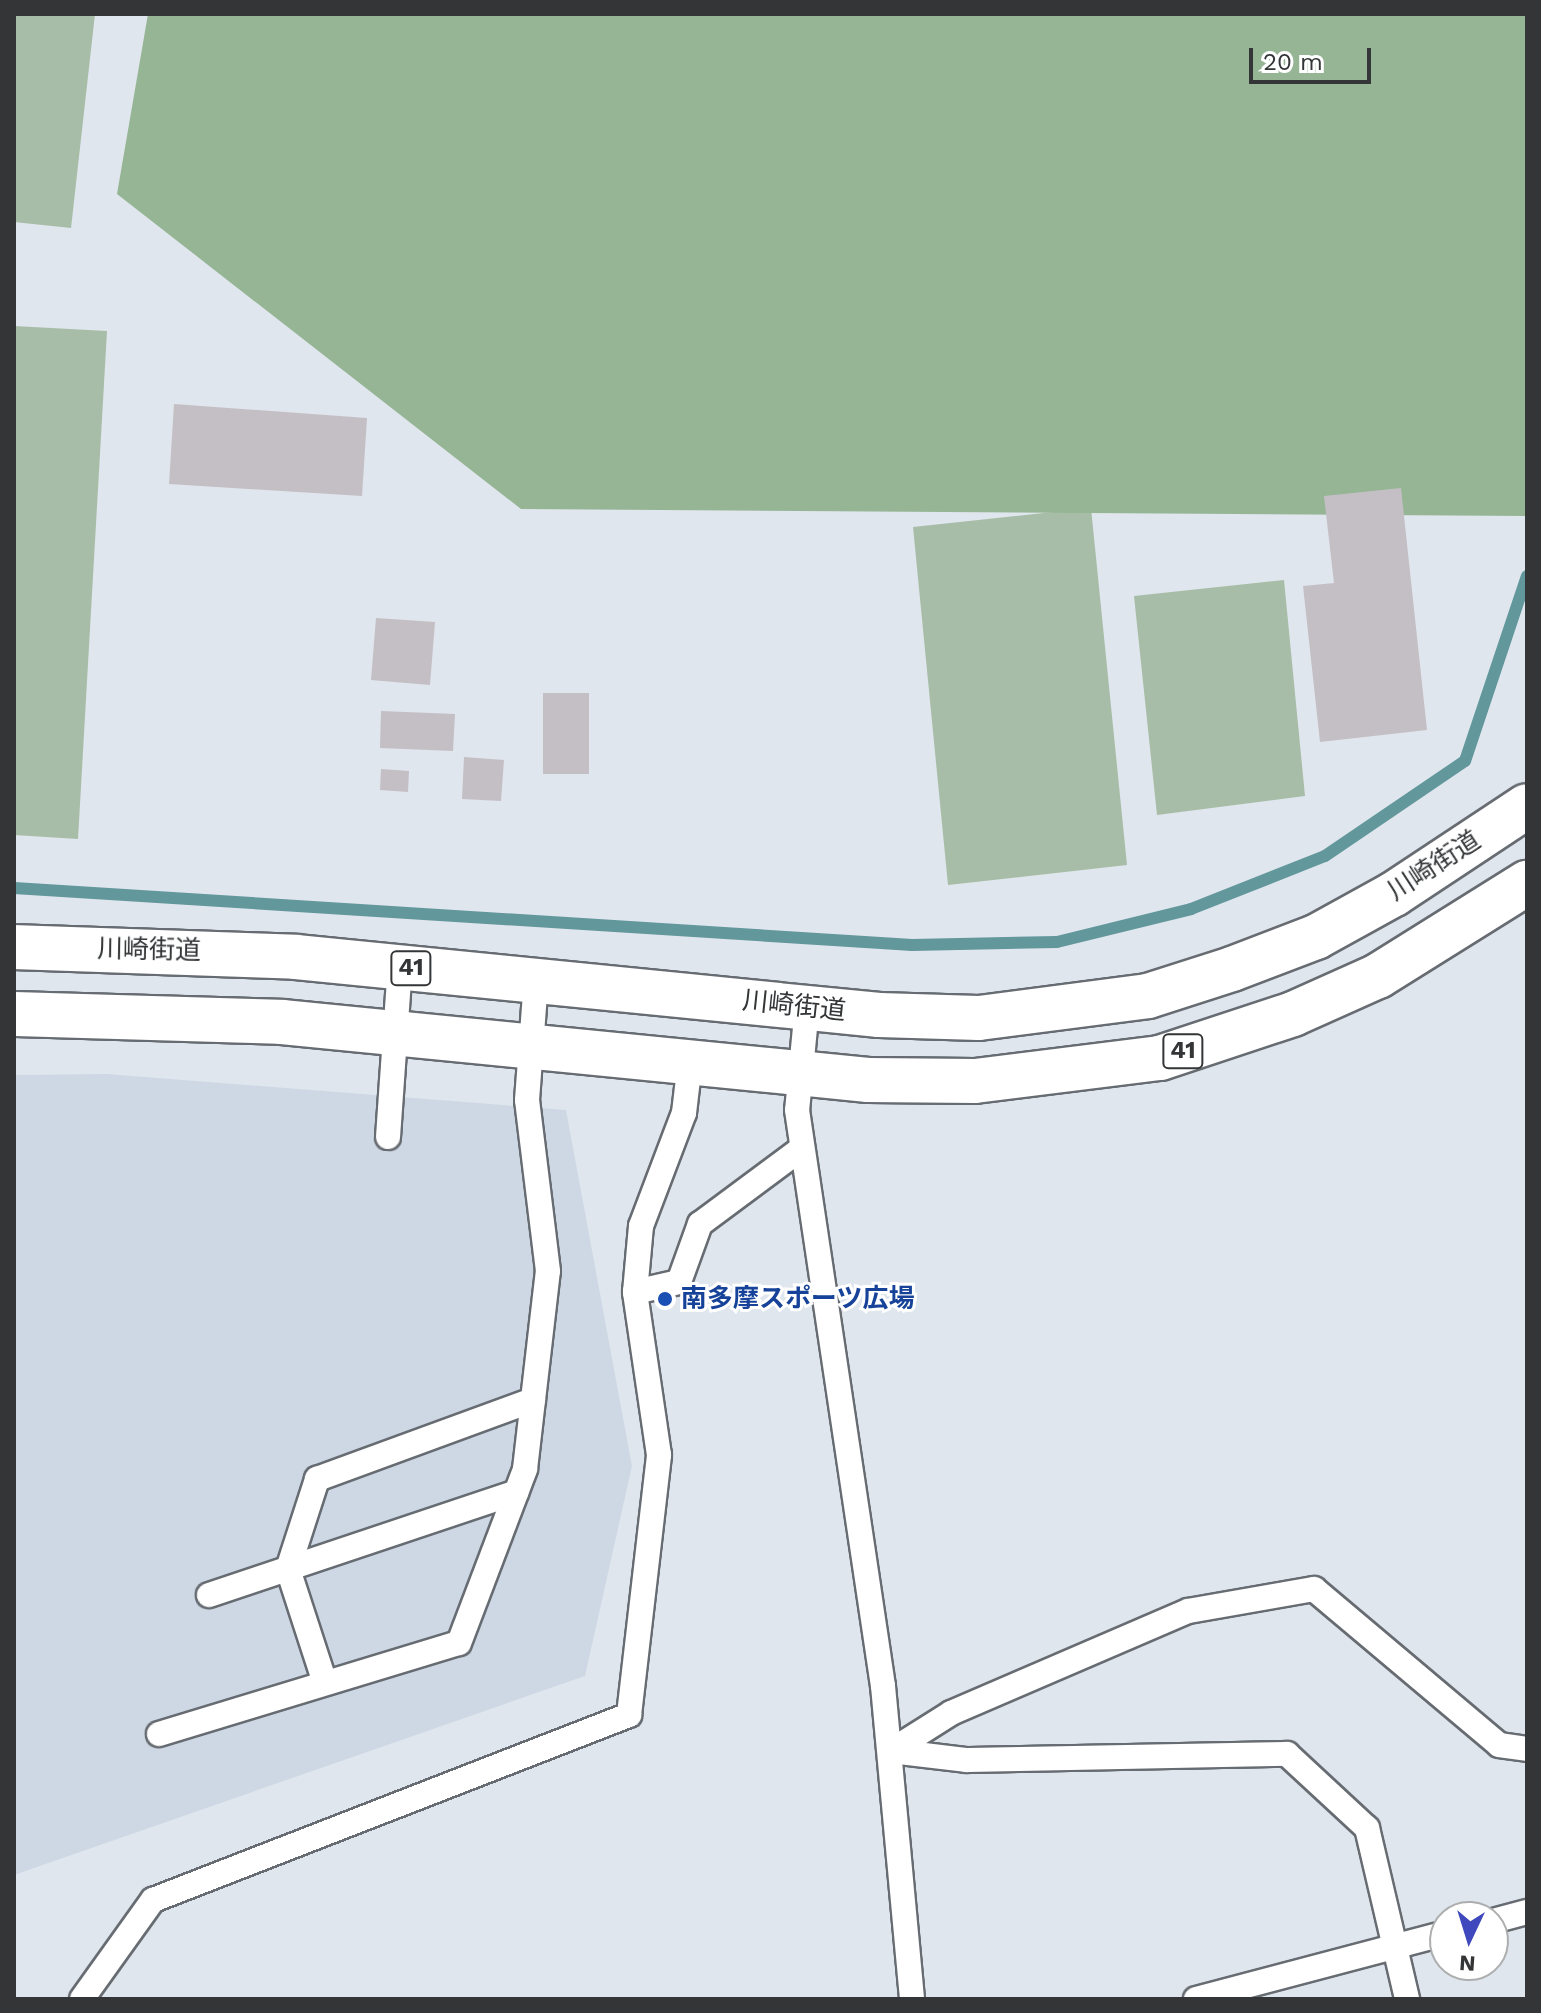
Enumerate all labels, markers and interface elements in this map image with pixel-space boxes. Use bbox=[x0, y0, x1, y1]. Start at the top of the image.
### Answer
scale bar bbox=[1253, 32, 1375, 82]
text: 20 m bbox=[1263, 48, 1323, 76]
street label: 川崎街道 bbox=[1382, 825, 1486, 907]
street label: 川崎街道 bbox=[97, 933, 201, 967]
road number: 41 bbox=[389, 948, 433, 988]
street label: 川崎街道 bbox=[741, 985, 847, 1027]
road number: 41 bbox=[1161, 1031, 1205, 1071]
place label: 南多摩スポーツ広場 bbox=[681, 1283, 915, 1315]
marker: 南多摩スポーツ広場 bbox=[656, 1290, 674, 1308]
north arrow bbox=[1429, 1901, 1509, 1981]
text: N bbox=[1458, 1950, 1476, 1976]

